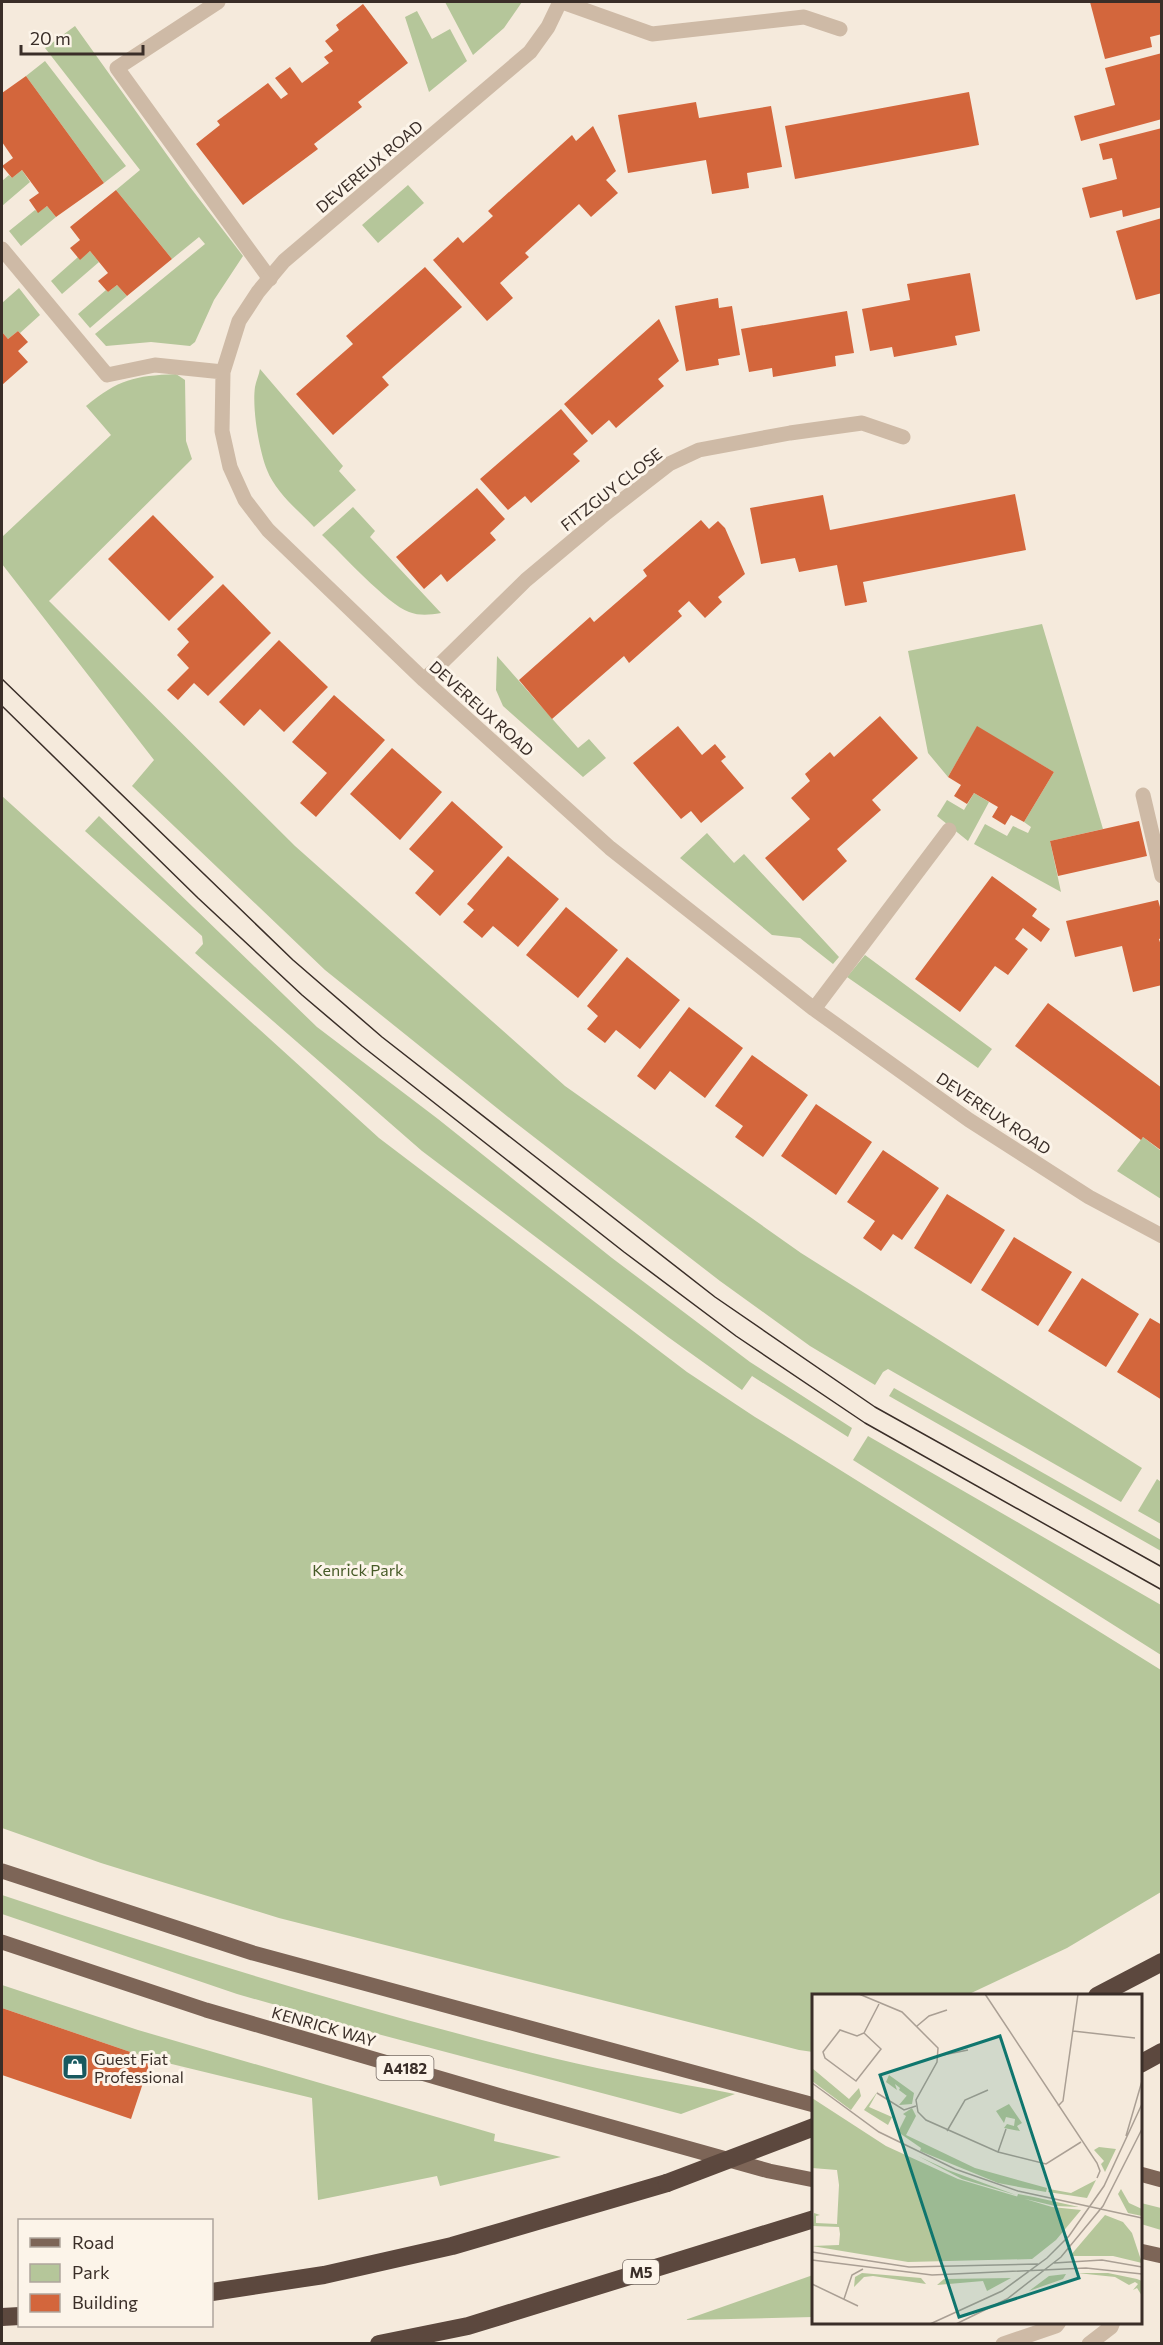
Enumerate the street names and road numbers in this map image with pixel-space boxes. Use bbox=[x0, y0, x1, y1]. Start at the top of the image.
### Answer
street label: DEVEREUX ROAD bbox=[312, 116, 426, 216]
street label: FITZGUY CLOSE bbox=[557, 444, 665, 534]
street label: DEVEREUX ROAD bbox=[426, 656, 538, 760]
street label: DEVEREUX ROAD bbox=[933, 1068, 1055, 1158]
street label: KENRICK WAY bbox=[270, 2002, 379, 2050]
road number: A4182 bbox=[376, 2056, 434, 2080]
road number: M5 bbox=[623, 2260, 659, 2284]

